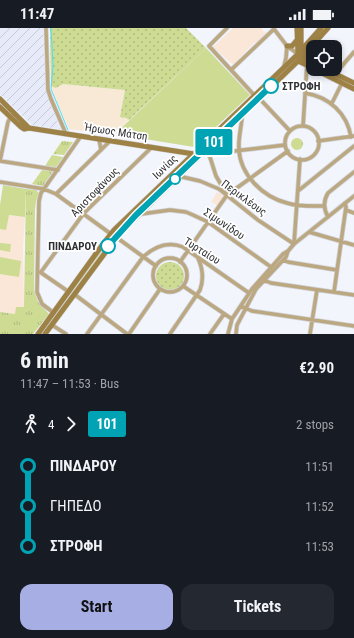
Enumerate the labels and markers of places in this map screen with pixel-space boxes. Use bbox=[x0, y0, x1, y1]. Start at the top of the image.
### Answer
marker: ΣΤΡΟΦΗ bbox=[263, 78, 279, 94]
place label: ΣΤΡΟΦΗ bbox=[282, 80, 321, 93]
unlabelled marker bbox=[169, 173, 181, 185]
marker: ΠΙΝΔΑΡΟΥ bbox=[100, 238, 116, 254]
place label: ΠΙΝΔΑΡΟΥ bbox=[48, 240, 97, 253]

